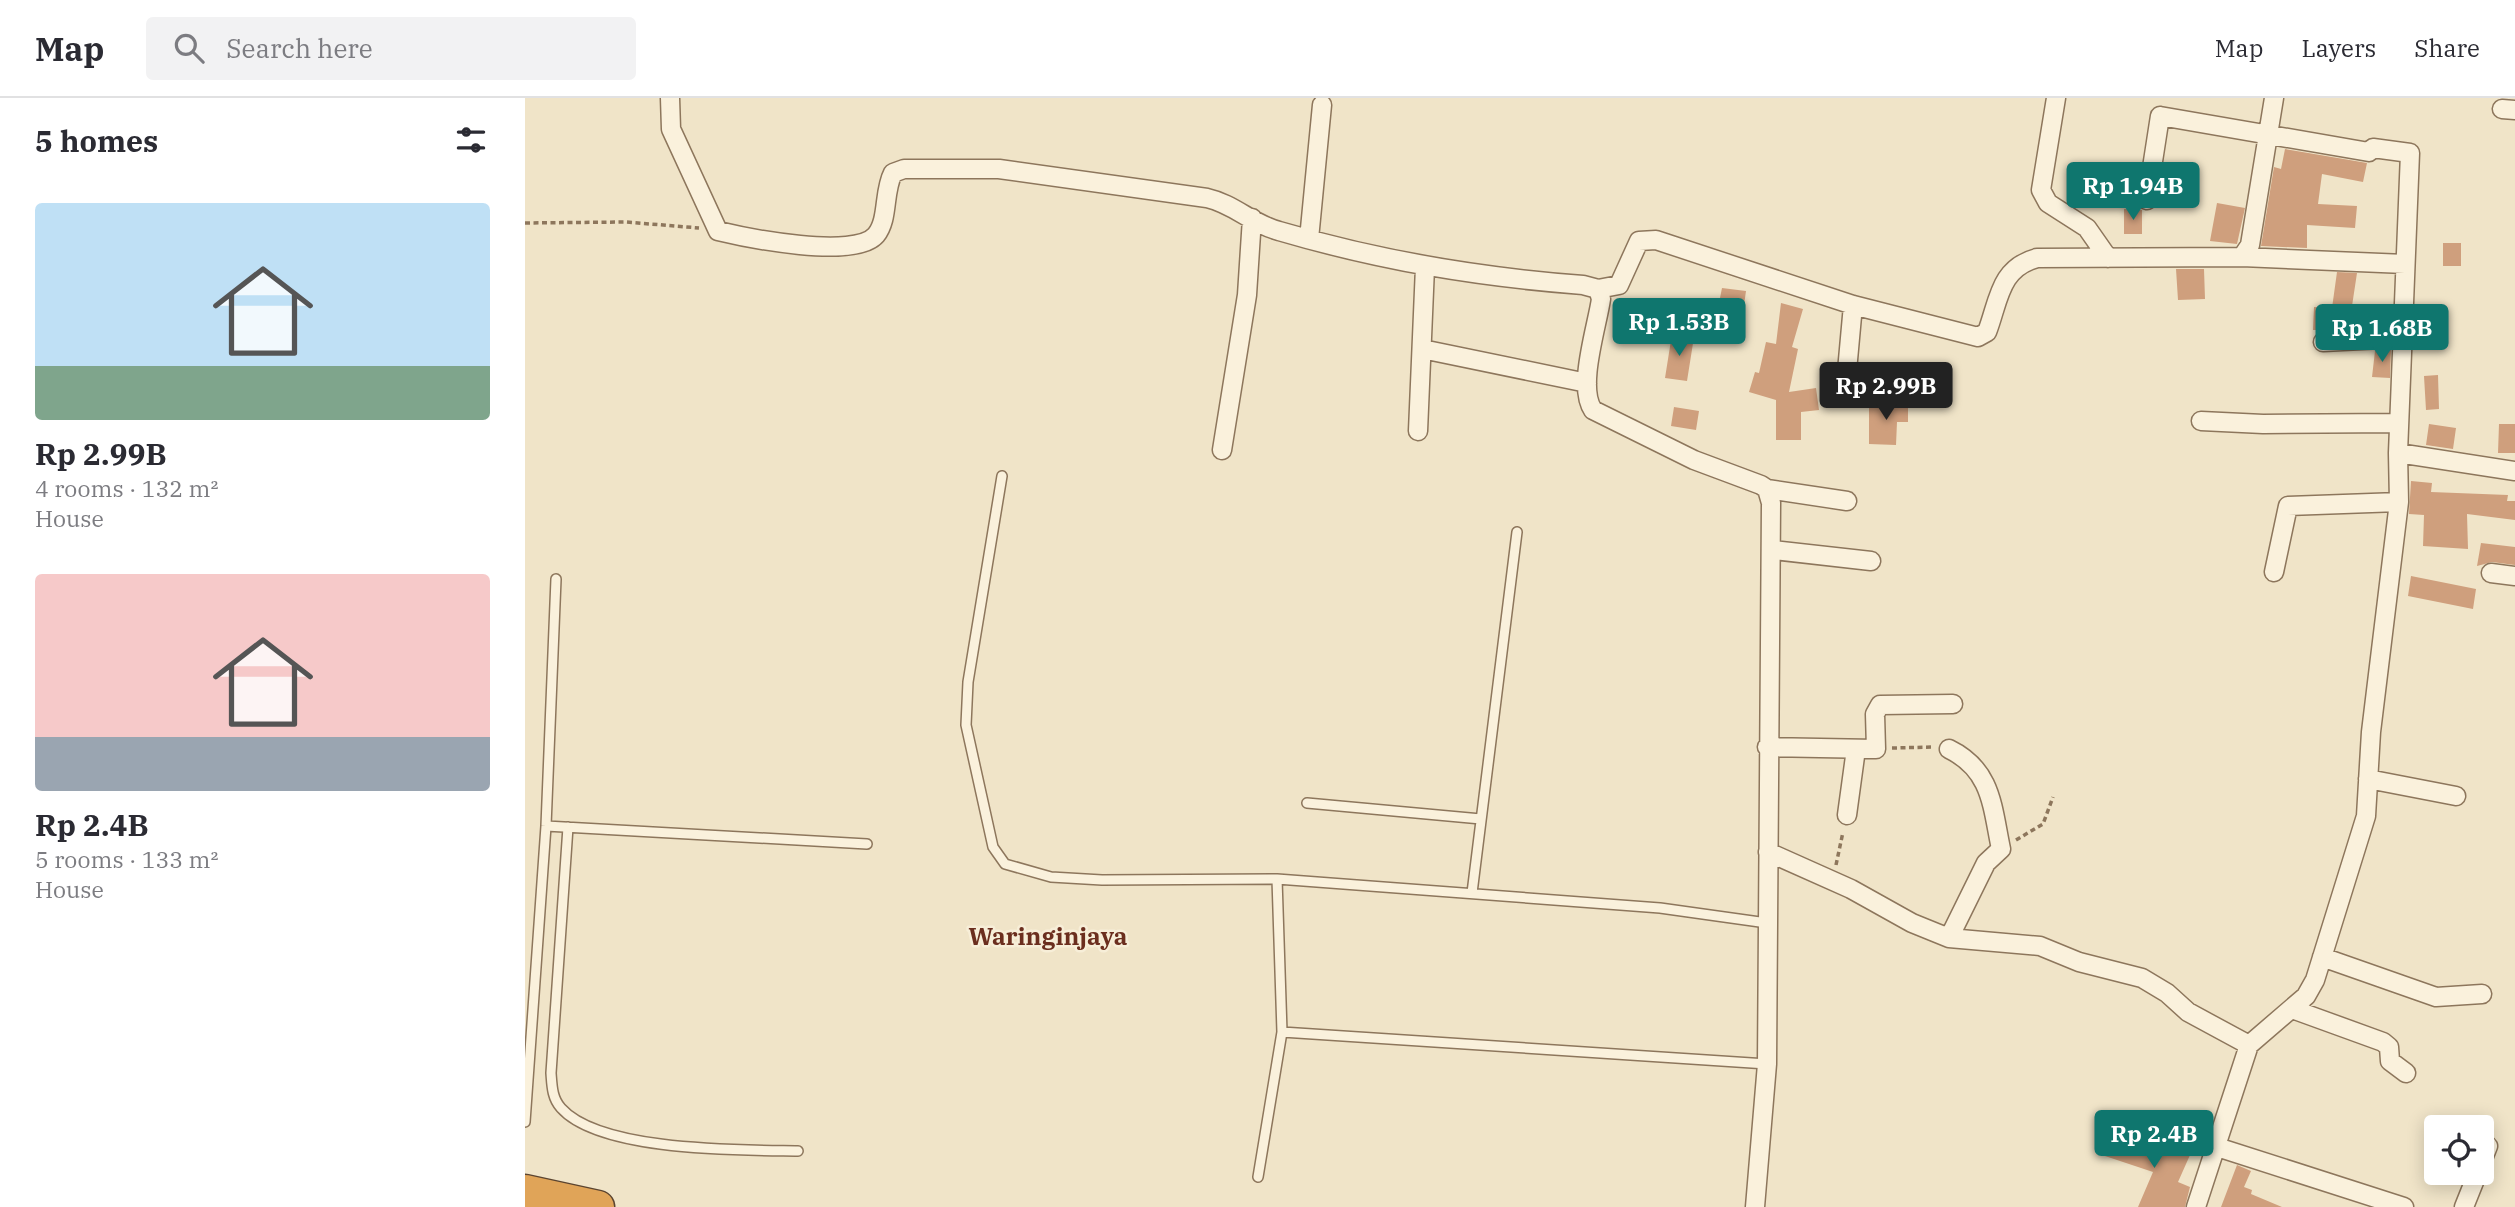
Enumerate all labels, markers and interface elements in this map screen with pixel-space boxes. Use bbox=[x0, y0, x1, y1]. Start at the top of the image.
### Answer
search box bbox=[146, 17, 636, 80]
text: Map bbox=[35, 27, 104, 70]
icon: search bbox=[170, 29, 208, 67]
text: Search here bbox=[226, 31, 373, 65]
text: Map bbox=[2215, 32, 2263, 64]
text: Layers bbox=[2301, 32, 2376, 64]
text: Share bbox=[2414, 32, 2480, 64]
text: 5 homes bbox=[35, 121, 158, 160]
icon: filters bbox=[452, 121, 490, 159]
pin: Rp 1.94B bbox=[2061, 162, 2205, 222]
text: Rp 1.94B bbox=[2083, 170, 2183, 200]
icon: home bbox=[200, 248, 326, 374]
pin: Rp 1.53B bbox=[1607, 299, 1751, 358]
pin: Rp 1.68B bbox=[2310, 304, 2454, 364]
text: Rp 1.53B bbox=[1629, 306, 1729, 336]
text: Rp 1.68B bbox=[2332, 312, 2432, 342]
pin: Rp 2.99B bbox=[1814, 362, 1958, 422]
text: Rp 2.99B bbox=[1836, 370, 1936, 400]
text: Rp 2.99B bbox=[35, 434, 167, 473]
text: 4 rooms · 132 m² bbox=[35, 473, 218, 503]
text: House bbox=[35, 503, 104, 533]
icon: home bbox=[200, 619, 326, 745]
text: Rp 2.4B bbox=[35, 805, 149, 844]
text: 5 rooms · 133 m² bbox=[35, 844, 218, 874]
text: House bbox=[35, 874, 104, 904]
district label: Waringinjaya bbox=[968, 920, 1128, 952]
pin: Rp 2.4B bbox=[2089, 1110, 2219, 1170]
map controls bbox=[2424, 1115, 2494, 1185]
button: locate bbox=[2424, 1115, 2494, 1185]
text: Rp 2.4B bbox=[2110, 1118, 2198, 1148]

